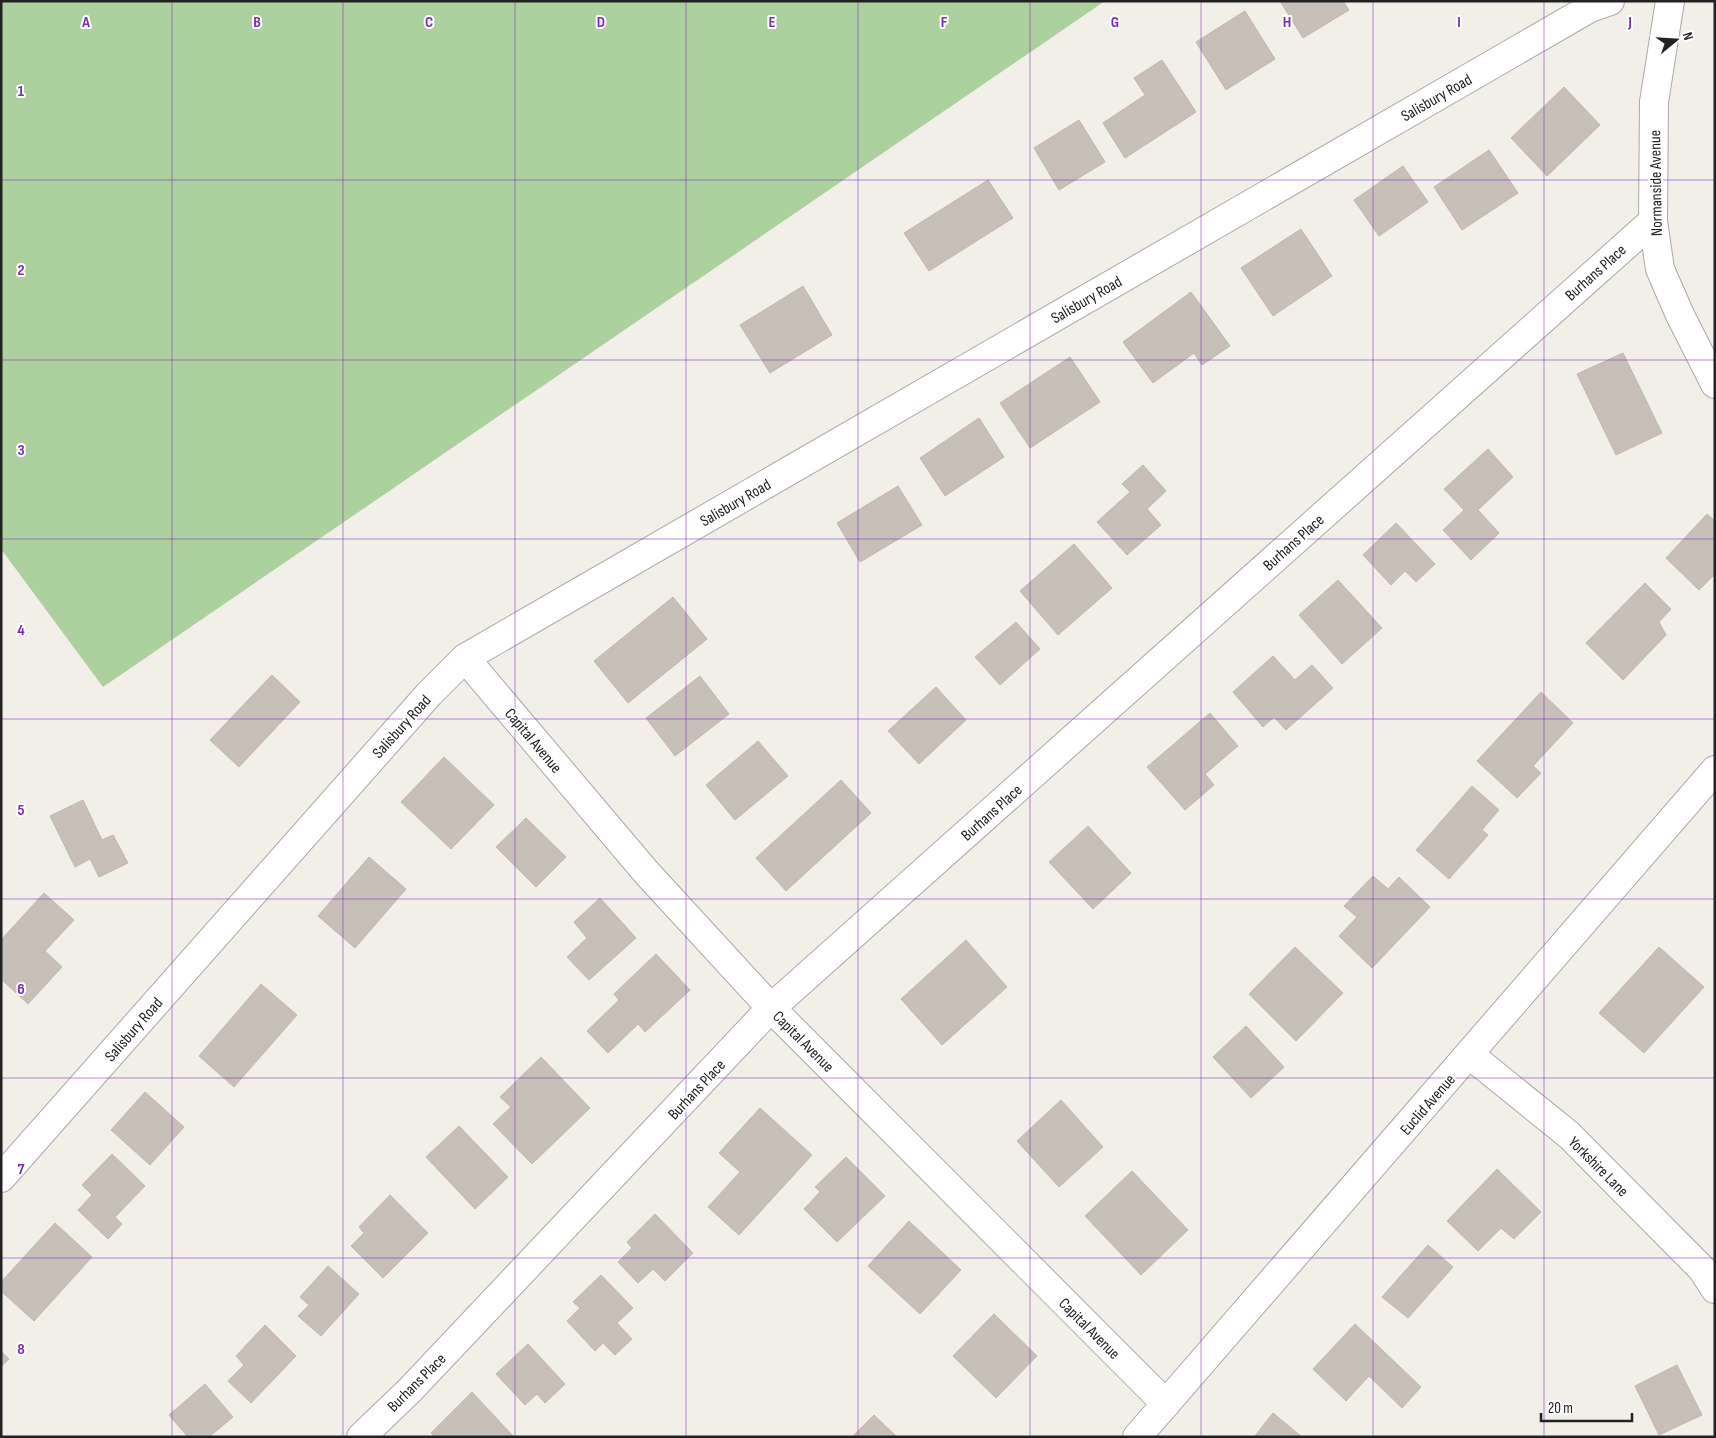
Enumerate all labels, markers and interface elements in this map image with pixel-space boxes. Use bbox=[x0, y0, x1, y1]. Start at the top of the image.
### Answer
text: A bbox=[81, 13, 90, 32]
text: B bbox=[253, 13, 261, 32]
text: C bbox=[425, 13, 433, 32]
text: D bbox=[597, 13, 605, 32]
text: E bbox=[769, 13, 776, 32]
text: F bbox=[941, 13, 948, 32]
text: G bbox=[1111, 13, 1119, 32]
text: H bbox=[1283, 13, 1291, 32]
text: I bbox=[1457, 13, 1461, 32]
text: J bbox=[1627, 13, 1632, 32]
north arrow bbox=[1651, 15, 1701, 65]
text: N bbox=[1679, 30, 1697, 42]
street label: Salisbury Road bbox=[1398, 70, 1475, 126]
text: 1 bbox=[18, 82, 25, 101]
street label: Normanside Avenue bbox=[1646, 130, 1667, 236]
street label: Burhans Place bbox=[1562, 241, 1630, 305]
text: 2 bbox=[17, 261, 25, 280]
street label: Salisbury Road bbox=[1048, 272, 1125, 328]
text: 3 bbox=[17, 441, 25, 460]
street label: Salisbury Road bbox=[697, 475, 774, 531]
street label: Burhans Place bbox=[1260, 511, 1328, 575]
text: 4 bbox=[17, 621, 25, 640]
street label: Salisbury Road bbox=[369, 691, 435, 763]
street label: Capital Avenue bbox=[500, 705, 565, 777]
street label: Burhans Place bbox=[958, 781, 1026, 845]
text: 5 bbox=[17, 801, 25, 820]
text: 6 bbox=[17, 980, 25, 999]
street label: Salisbury Road bbox=[101, 994, 167, 1066]
street label: Capital Avenue bbox=[768, 1007, 838, 1077]
street label: Burhans Place bbox=[665, 1056, 730, 1124]
street label: Euclid Avenue bbox=[1397, 1071, 1460, 1139]
street label: Yorkshire Lane bbox=[1564, 1133, 1632, 1201]
text: 7 bbox=[18, 1160, 25, 1179]
street label: Capital Avenue bbox=[1054, 1294, 1124, 1364]
text: 8 bbox=[17, 1340, 25, 1359]
street label: Burhans Place bbox=[384, 1350, 450, 1416]
scale bar bbox=[1541, 1390, 1632, 1422]
text: 20 m bbox=[1548, 1399, 1573, 1418]

